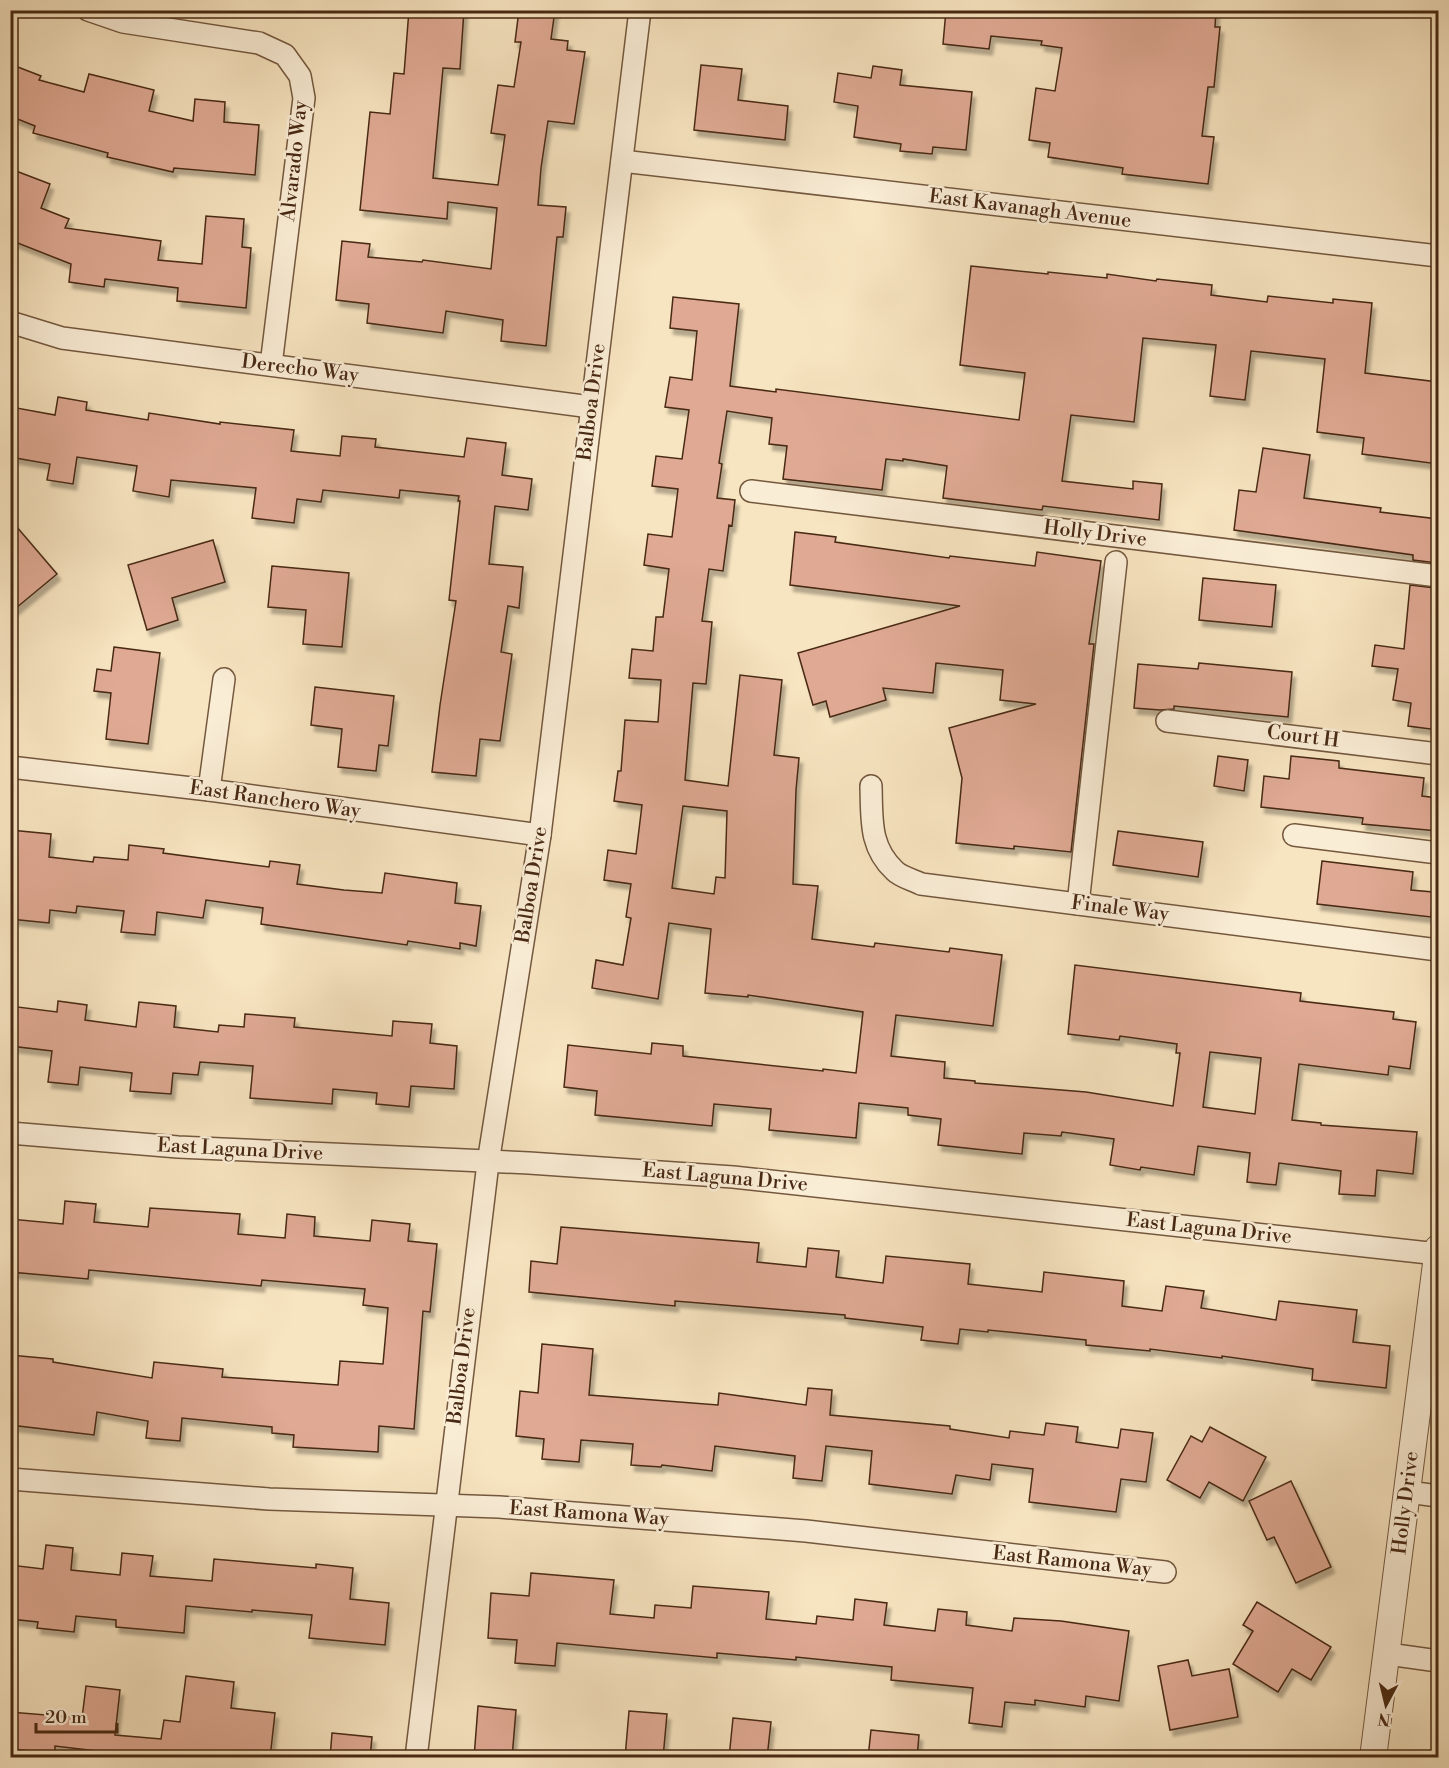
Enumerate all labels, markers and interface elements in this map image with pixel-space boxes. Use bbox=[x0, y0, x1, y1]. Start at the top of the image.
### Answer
street label: Alvarado Way bbox=[276, 99, 314, 224]
street label: East Kavanagh Avenue bbox=[927, 184, 1133, 234]
street label: Balboa Drive bbox=[572, 342, 612, 463]
street label: Derecho Way bbox=[240, 349, 360, 389]
street label: Holly Drive bbox=[1042, 515, 1148, 553]
street label: Court H bbox=[1265, 720, 1341, 754]
street label: East Ranchero Way bbox=[188, 776, 363, 824]
street label: Balboa Drive bbox=[510, 825, 554, 946]
street label: Finale Way bbox=[1070, 891, 1171, 927]
street label: East Laguna Drive bbox=[156, 1133, 324, 1167]
street label: East Laguna Drive bbox=[641, 1158, 809, 1198]
street label: East Laguna Drive bbox=[1125, 1208, 1293, 1250]
street label: Balboa Drive bbox=[442, 1306, 482, 1427]
street label: Holly Drive bbox=[1387, 1450, 1425, 1556]
street label: East Ramona Way bbox=[508, 1496, 670, 1532]
street label: East Ramona Way bbox=[991, 1541, 1153, 1583]
north arrow bbox=[1356, 1675, 1416, 1735]
scale bar bbox=[36, 1696, 117, 1734]
text: 20 m bbox=[45, 1706, 87, 1729]
text: N bbox=[1376, 1708, 1392, 1730]

